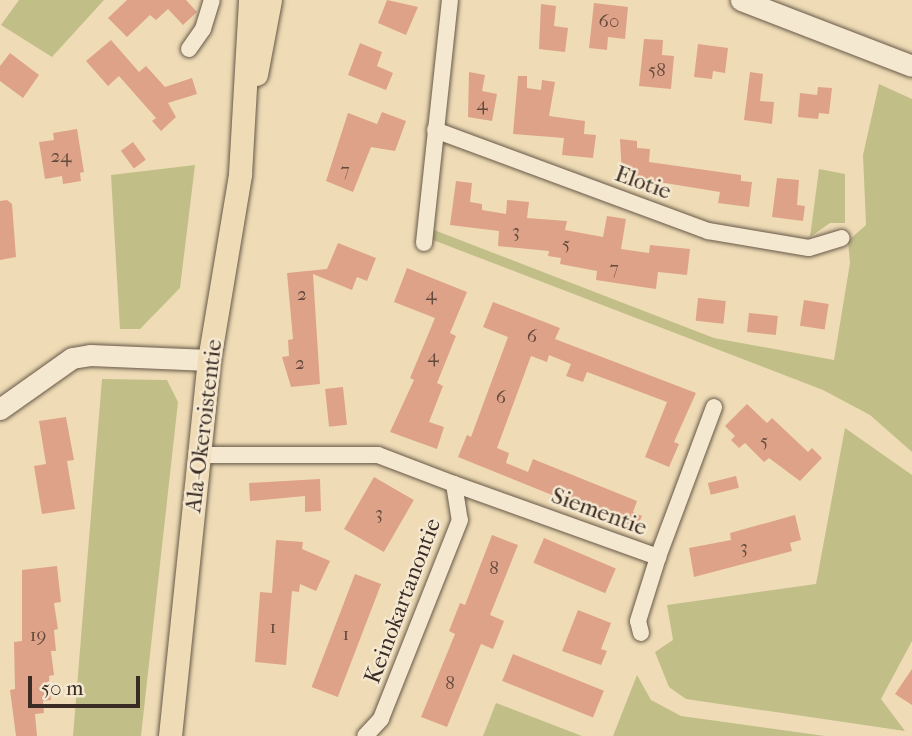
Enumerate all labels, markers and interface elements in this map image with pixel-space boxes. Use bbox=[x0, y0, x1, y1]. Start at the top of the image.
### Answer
house number: 60 bbox=[599, 11, 619, 33]
house number: 58 bbox=[648, 60, 666, 82]
house number: 4 bbox=[476, 94, 488, 116]
house number: 24 bbox=[51, 146, 71, 168]
house number: 7 bbox=[340, 160, 350, 182]
street label: Elotie bbox=[611, 160, 675, 206]
house number: 3 bbox=[512, 221, 520, 243]
house number: 5 bbox=[562, 234, 570, 256]
house number: 7 bbox=[609, 258, 619, 280]
house number: 2 bbox=[297, 284, 307, 306]
house number: 4 bbox=[425, 284, 437, 306]
house number: 6 bbox=[527, 326, 537, 348]
street label: Ala-Okeroistentie bbox=[180, 338, 228, 514]
house number: 4 bbox=[427, 346, 439, 368]
house number: 2 bbox=[295, 353, 305, 375]
house number: 6 bbox=[496, 387, 506, 409]
house number: 5 bbox=[760, 431, 768, 453]
street label: Siementie bbox=[547, 482, 651, 542]
house number: 3 bbox=[375, 503, 383, 525]
street label: Keinokartanontie bbox=[359, 515, 447, 687]
house number: 3 bbox=[740, 537, 748, 559]
house number: 8 bbox=[489, 558, 499, 580]
house number: 1 bbox=[270, 617, 276, 639]
house number: 1 bbox=[343, 624, 349, 646]
house number: 19 bbox=[30, 625, 46, 647]
scale bar bbox=[32, 662, 144, 706]
house number: 8 bbox=[445, 673, 455, 695]
text: 50 m bbox=[41, 676, 84, 700]

